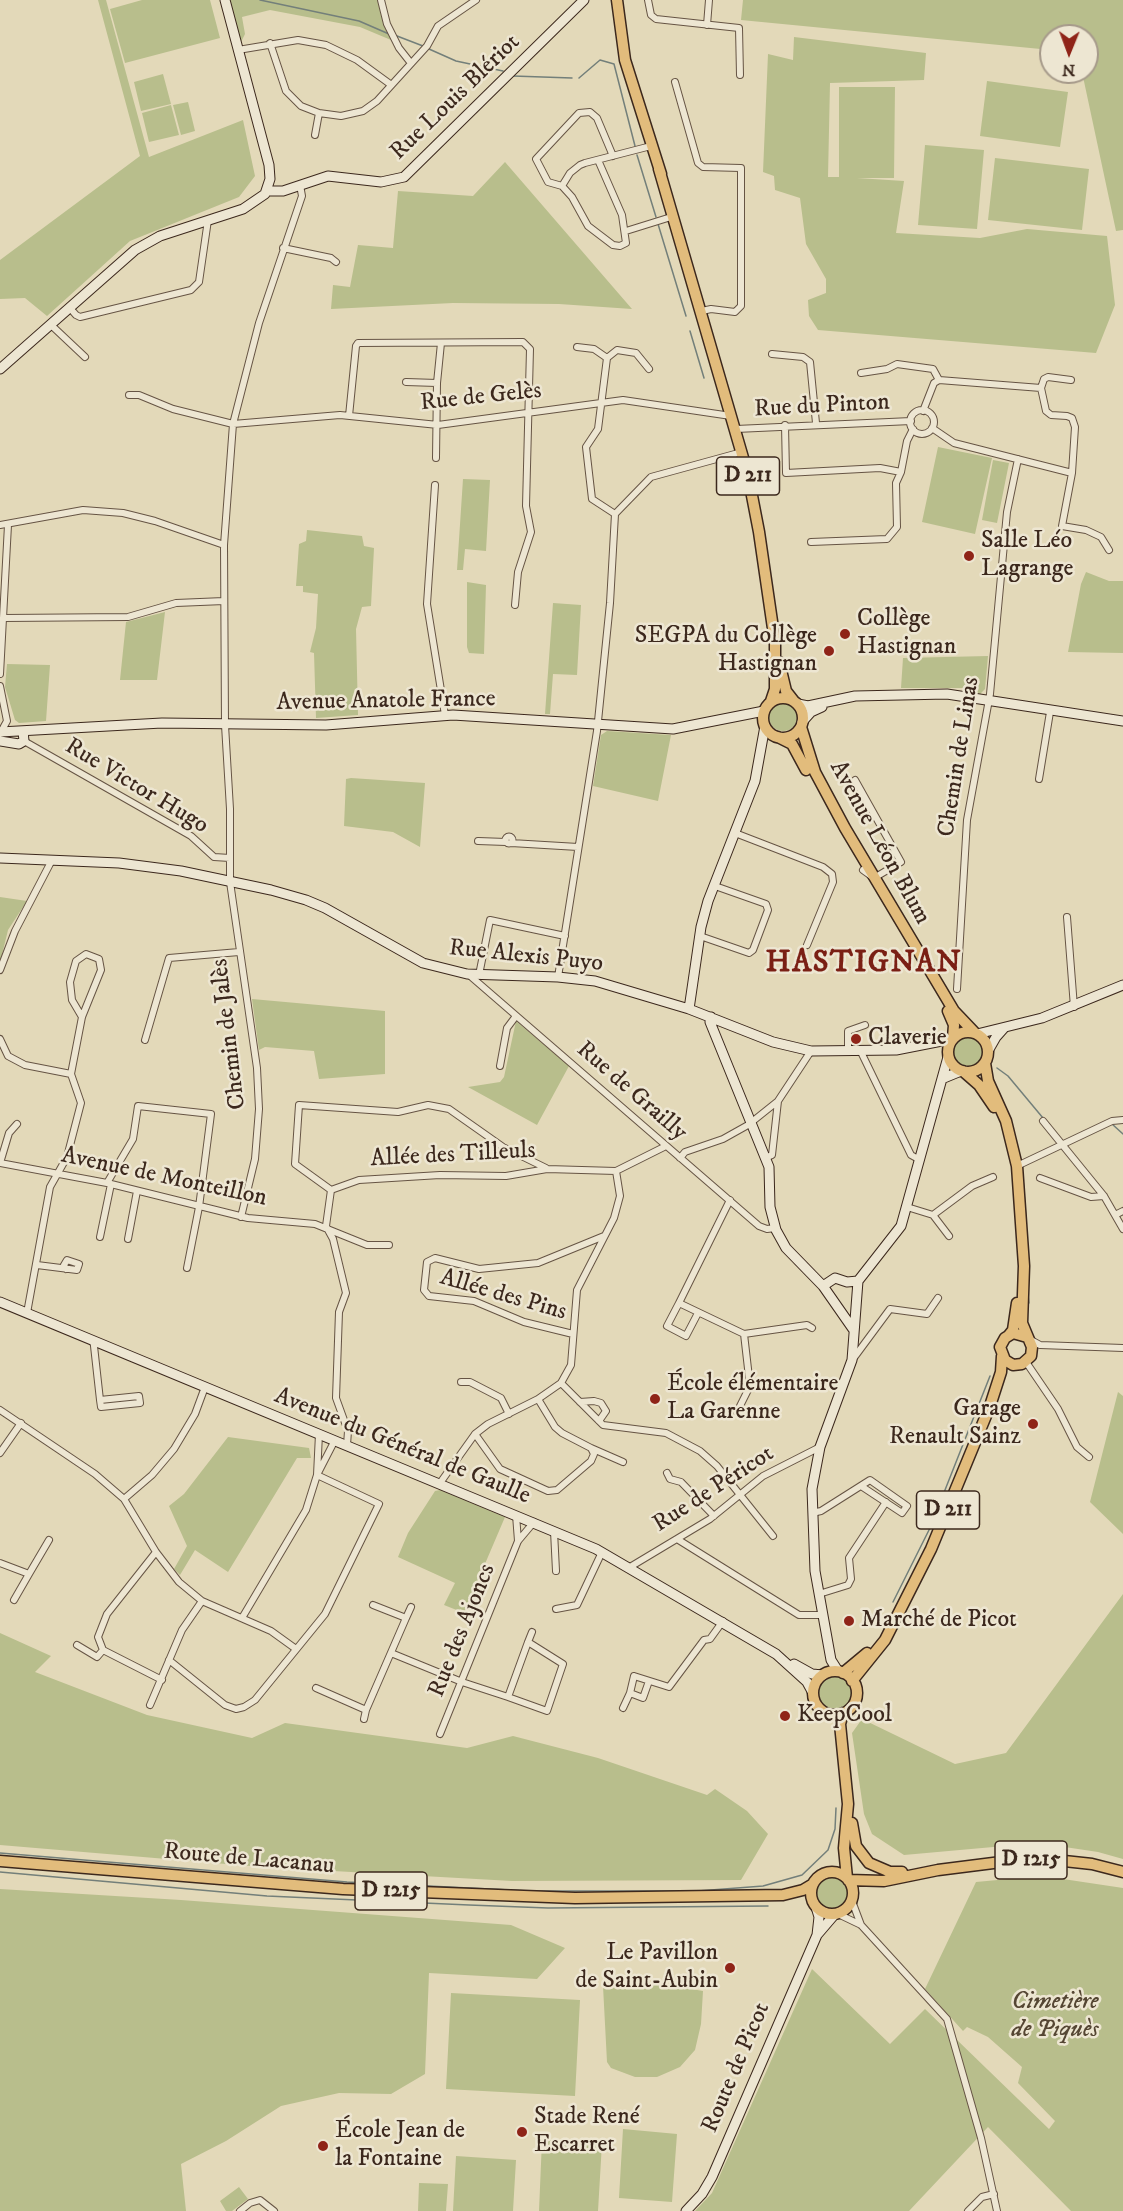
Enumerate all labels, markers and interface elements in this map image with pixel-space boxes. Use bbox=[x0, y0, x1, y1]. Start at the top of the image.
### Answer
north arrow bbox=[1039, 24, 1099, 84]
street label: Rue Louis Blériot bbox=[385, 29, 527, 167]
text: N bbox=[1062, 60, 1075, 80]
street label: Rue de Gelès bbox=[419, 377, 543, 419]
street label: Rue du Pinton bbox=[753, 389, 891, 425]
road number: D 211 bbox=[716, 457, 780, 495]
place label: Salle Léo Lagrange bbox=[981, 528, 1073, 584]
marker: Salle Léo Lagrange bbox=[962, 549, 976, 563]
place label: Collège Hastignan bbox=[857, 606, 956, 662]
place label: SEGPA du Collège Hastignan bbox=[635, 623, 817, 679]
marker: Collège Hastignan bbox=[838, 627, 852, 641]
marker: SEGPA du Collège Hastignan bbox=[822, 644, 836, 658]
street label: Chemin de Linas bbox=[933, 675, 987, 839]
street label: Avenue Anatole France bbox=[276, 686, 496, 718]
street label: Rue Victor Hugo bbox=[59, 733, 213, 841]
street label: Avenue Léon Blum bbox=[822, 756, 936, 930]
street label: Rue Alexis Puyo bbox=[448, 935, 604, 979]
district label: HASTIGNAN bbox=[766, 947, 962, 983]
street label: Chemin de Jalès bbox=[206, 957, 254, 1111]
place label: Claverie bbox=[868, 1025, 947, 1053]
marker: Claverie bbox=[849, 1032, 863, 1046]
street label: Rue de Grailly bbox=[570, 1036, 692, 1148]
street label: Allée des Tilleuls bbox=[370, 1137, 536, 1175]
street label: Avenue de Monteillon bbox=[59, 1142, 269, 1214]
street label: Allée des Pins bbox=[436, 1264, 570, 1328]
place label: École élémentaire La Garenne bbox=[667, 1371, 838, 1427]
street label: Avenue du Général de Gaulle bbox=[270, 1382, 534, 1512]
marker: École élémentaire La Garenne bbox=[648, 1392, 662, 1406]
place label: Garage Renault Sainz bbox=[889, 1396, 1021, 1452]
marker: Garage Renault Sainz bbox=[1026, 1417, 1040, 1431]
street label: Rue de Péricot bbox=[648, 1440, 780, 1540]
road number: D 211 bbox=[916, 1491, 980, 1529]
street label: Rue des Ajoncs bbox=[423, 1560, 503, 1702]
place label: Marché de Picot bbox=[861, 1607, 1017, 1635]
marker: Marché de Picot bbox=[842, 1614, 856, 1628]
place label: KeepCool bbox=[797, 1702, 892, 1730]
marker: KeepCool bbox=[778, 1709, 792, 1723]
street label: Route de Lacanau bbox=[162, 1838, 336, 1882]
road number: D 1215 bbox=[995, 1841, 1067, 1879]
road number: D 1215 bbox=[355, 1872, 427, 1910]
place label: Le Pavillon de Saint-Aubin bbox=[575, 1940, 718, 1996]
marker: Le Pavillon de Saint-Aubin bbox=[723, 1961, 737, 1975]
park label: Cimetière de Piquès bbox=[1012, 1989, 1098, 2045]
street label: Route de Picot bbox=[697, 1999, 777, 2137]
place label: Stade René Escarret bbox=[534, 2104, 640, 2160]
place label: École Jean de la Fontaine bbox=[335, 2118, 465, 2174]
marker: Stade René Escarret bbox=[515, 2125, 529, 2139]
marker: École Jean de la Fontaine bbox=[316, 2139, 330, 2153]

